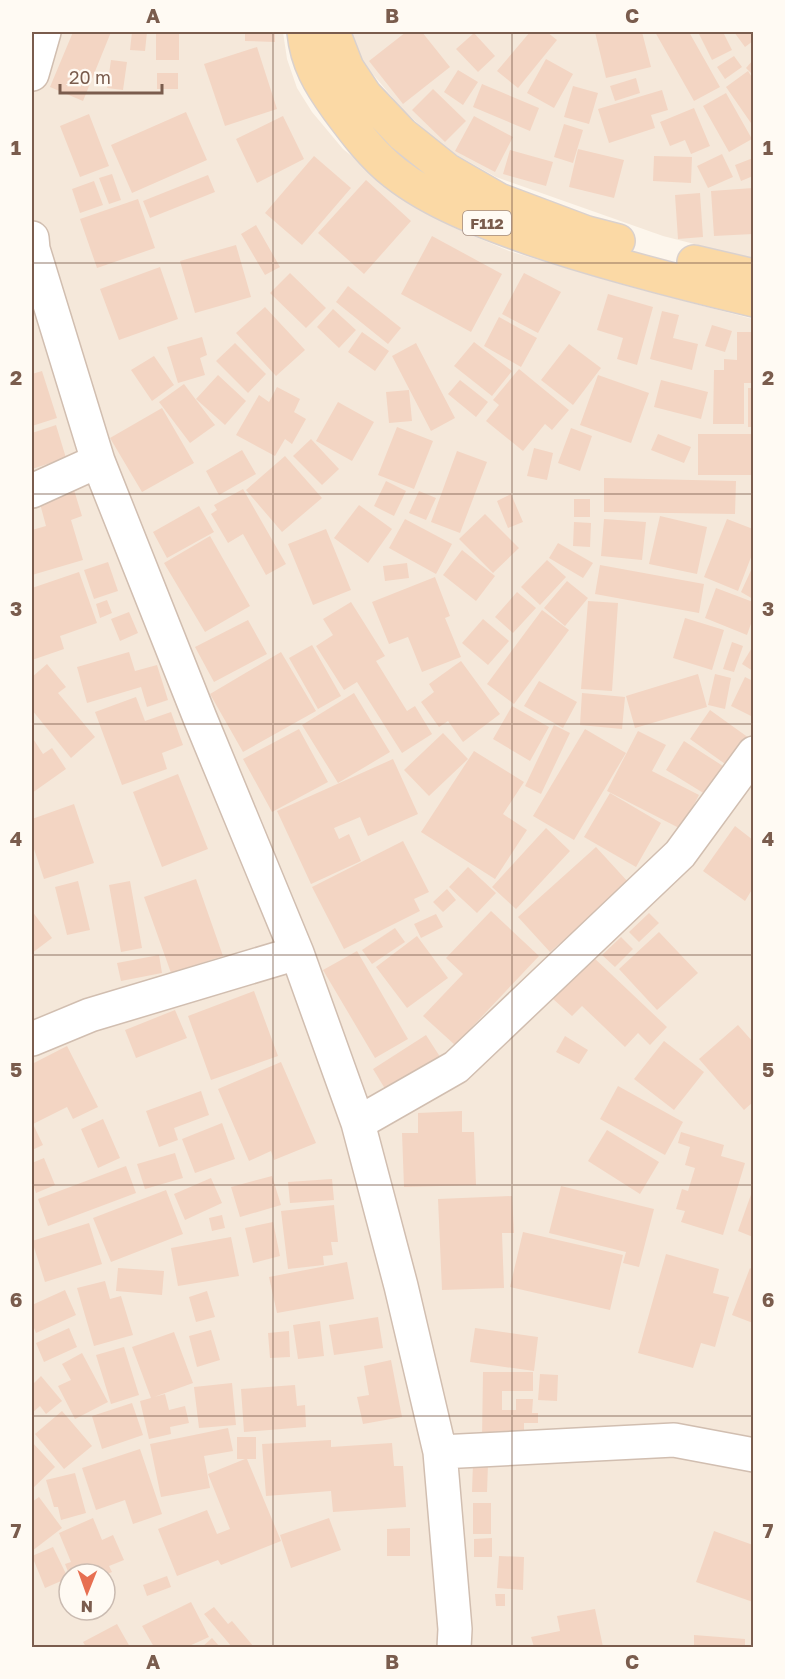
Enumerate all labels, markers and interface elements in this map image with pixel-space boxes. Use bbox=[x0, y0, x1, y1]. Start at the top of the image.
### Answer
text: A bbox=[146, 3, 160, 27]
text: B bbox=[385, 3, 399, 27]
text: C bbox=[625, 3, 639, 27]
scale bar bbox=[60, 57, 162, 95]
text: 20 m bbox=[69, 66, 111, 88]
text: 1 bbox=[11, 135, 21, 159]
text: 1 bbox=[763, 135, 773, 159]
road number: F112 bbox=[463, 211, 511, 235]
text: 2 bbox=[10, 365, 22, 389]
text: 2 bbox=[762, 365, 774, 389]
text: 3 bbox=[10, 596, 22, 620]
text: 3 bbox=[762, 596, 774, 620]
text: 4 bbox=[10, 826, 22, 850]
text: 4 bbox=[762, 826, 774, 850]
text: 5 bbox=[10, 1057, 22, 1081]
text: 5 bbox=[762, 1057, 774, 1081]
text: 6 bbox=[10, 1287, 22, 1311]
text: 6 bbox=[762, 1287, 774, 1311]
text: 7 bbox=[11, 1518, 22, 1542]
text: 7 bbox=[763, 1518, 774, 1542]
north arrow bbox=[57, 1562, 117, 1622]
text: N bbox=[80, 1597, 93, 1617]
text: A bbox=[146, 1649, 160, 1673]
text: B bbox=[385, 1649, 399, 1673]
text: C bbox=[625, 1649, 639, 1673]

